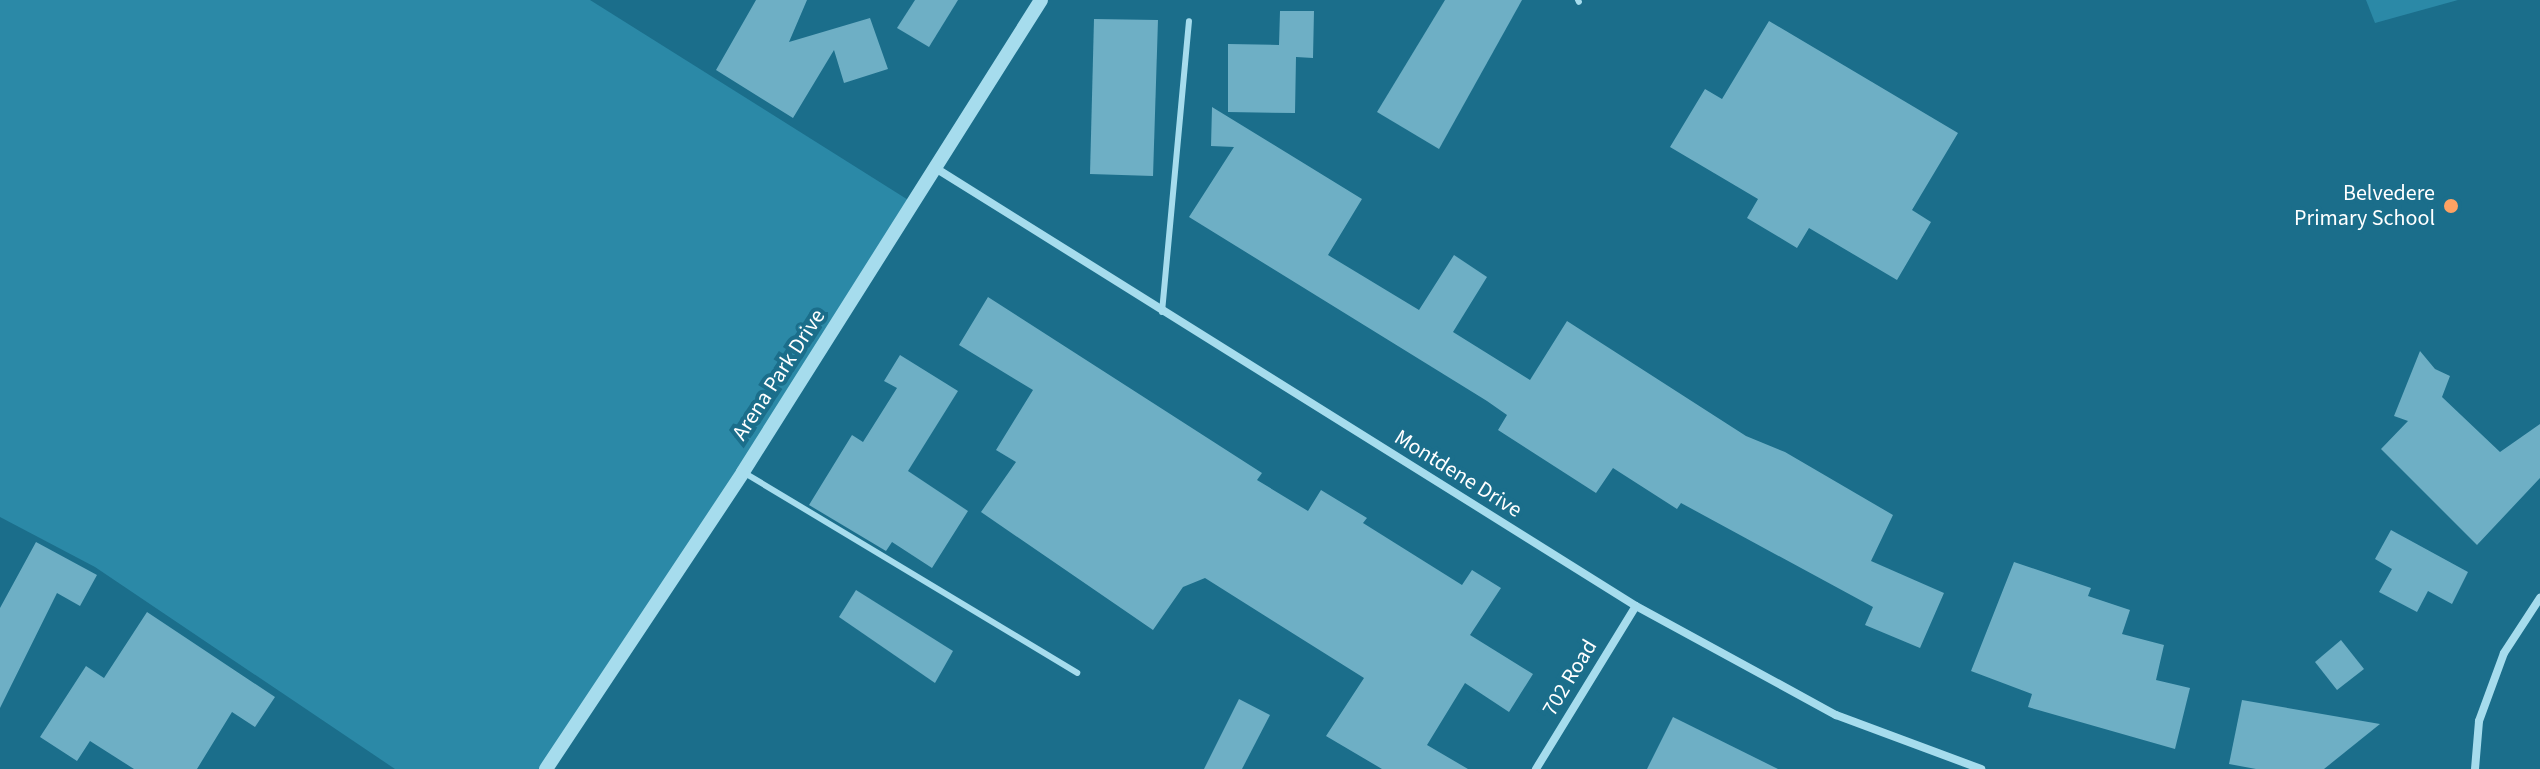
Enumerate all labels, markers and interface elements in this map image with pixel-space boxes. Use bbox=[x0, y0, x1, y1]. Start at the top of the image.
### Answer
place label: Belvedere Primary School bbox=[2294, 180, 2435, 232]
marker: Belvedere Primary School bbox=[2442, 197, 2460, 215]
street label: Arena Park Drive bbox=[727, 304, 831, 446]
street label: Montdene Drive bbox=[1389, 424, 1527, 524]
street label: 702 Road bbox=[1537, 635, 1603, 721]

